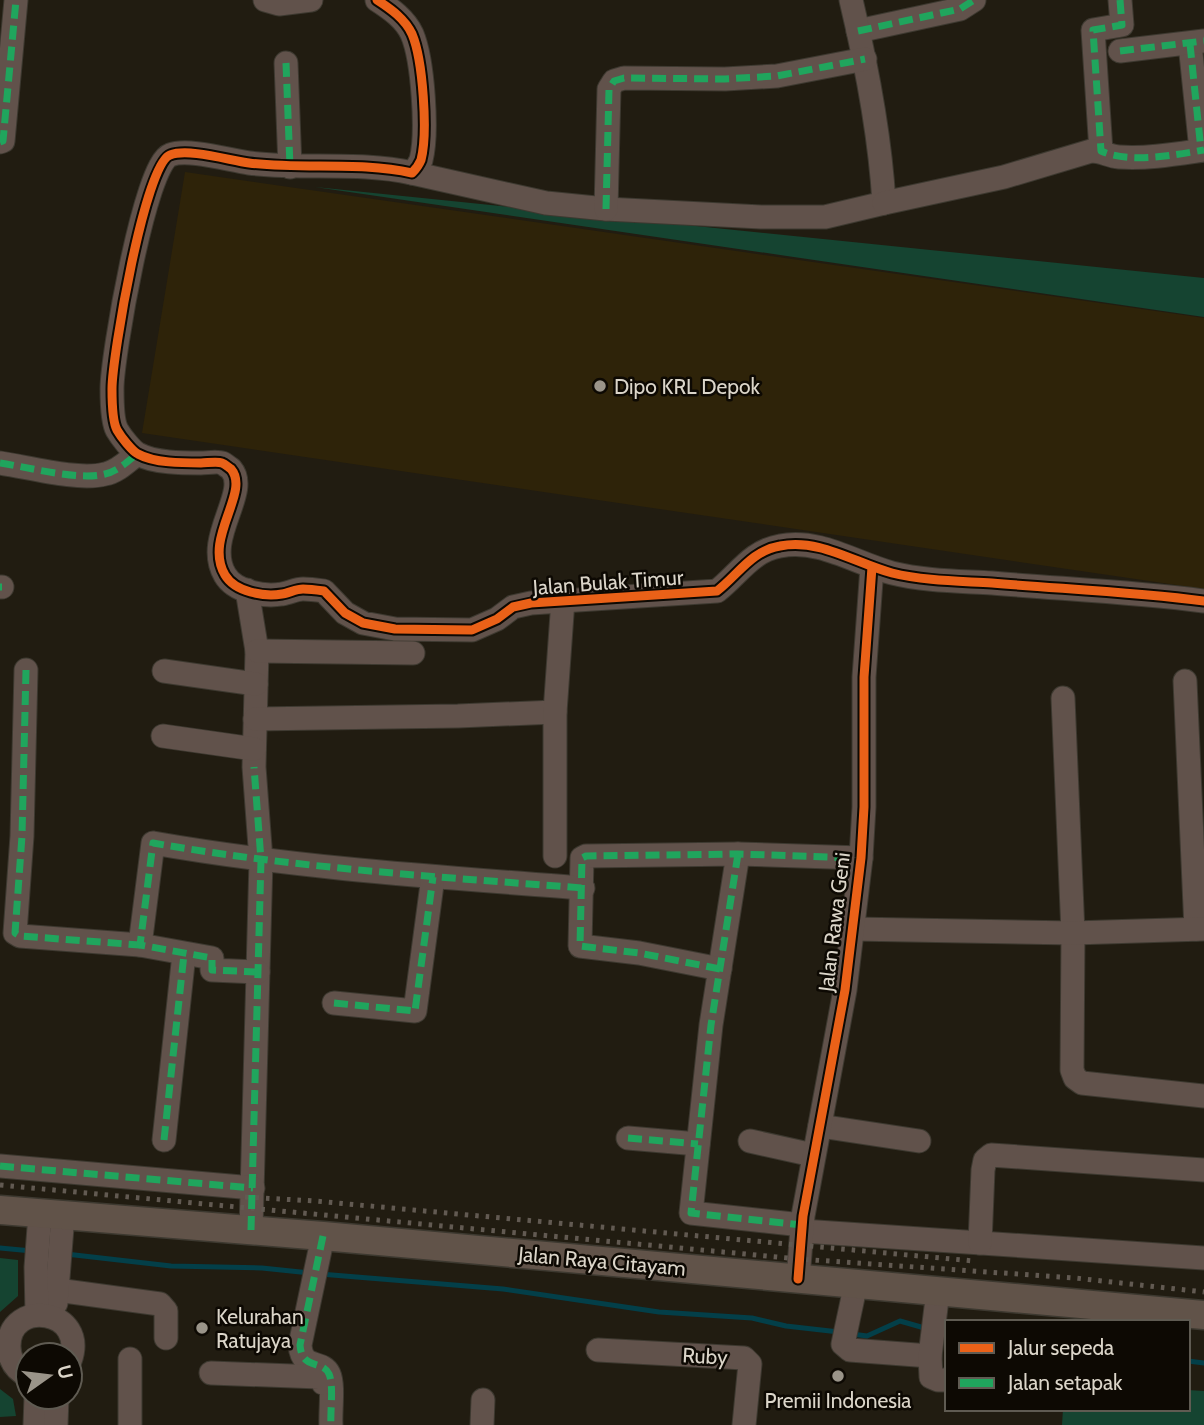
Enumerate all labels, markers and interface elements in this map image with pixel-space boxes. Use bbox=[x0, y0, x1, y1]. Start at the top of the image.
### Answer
place label: Dipo KRL Depok bbox=[614, 374, 760, 399]
marker: Dipo KRL Depok bbox=[592, 378, 608, 394]
street label: Jalan Bulak Timur bbox=[531, 564, 684, 600]
street label: Jalan Rawa Geni bbox=[813, 851, 855, 994]
street label: Jalan Raya Citayam bbox=[516, 1241, 687, 1281]
place label: Kelurahan Ratujaya bbox=[216, 1304, 304, 1354]
marker: Kelurahan Ratujaya bbox=[194, 1320, 210, 1336]
legend bbox=[945, 1320, 1190, 1411]
text: Jalur sepeda bbox=[1007, 1335, 1114, 1360]
north arrow bbox=[14, 1341, 84, 1411]
street label: Ruby bbox=[682, 1342, 729, 1370]
text: U bbox=[52, 1363, 78, 1381]
marker: Premii Indonesia bbox=[830, 1368, 846, 1384]
text: Jalan setapak bbox=[1007, 1370, 1123, 1395]
place label: Premii Indonesia bbox=[765, 1388, 911, 1413]

